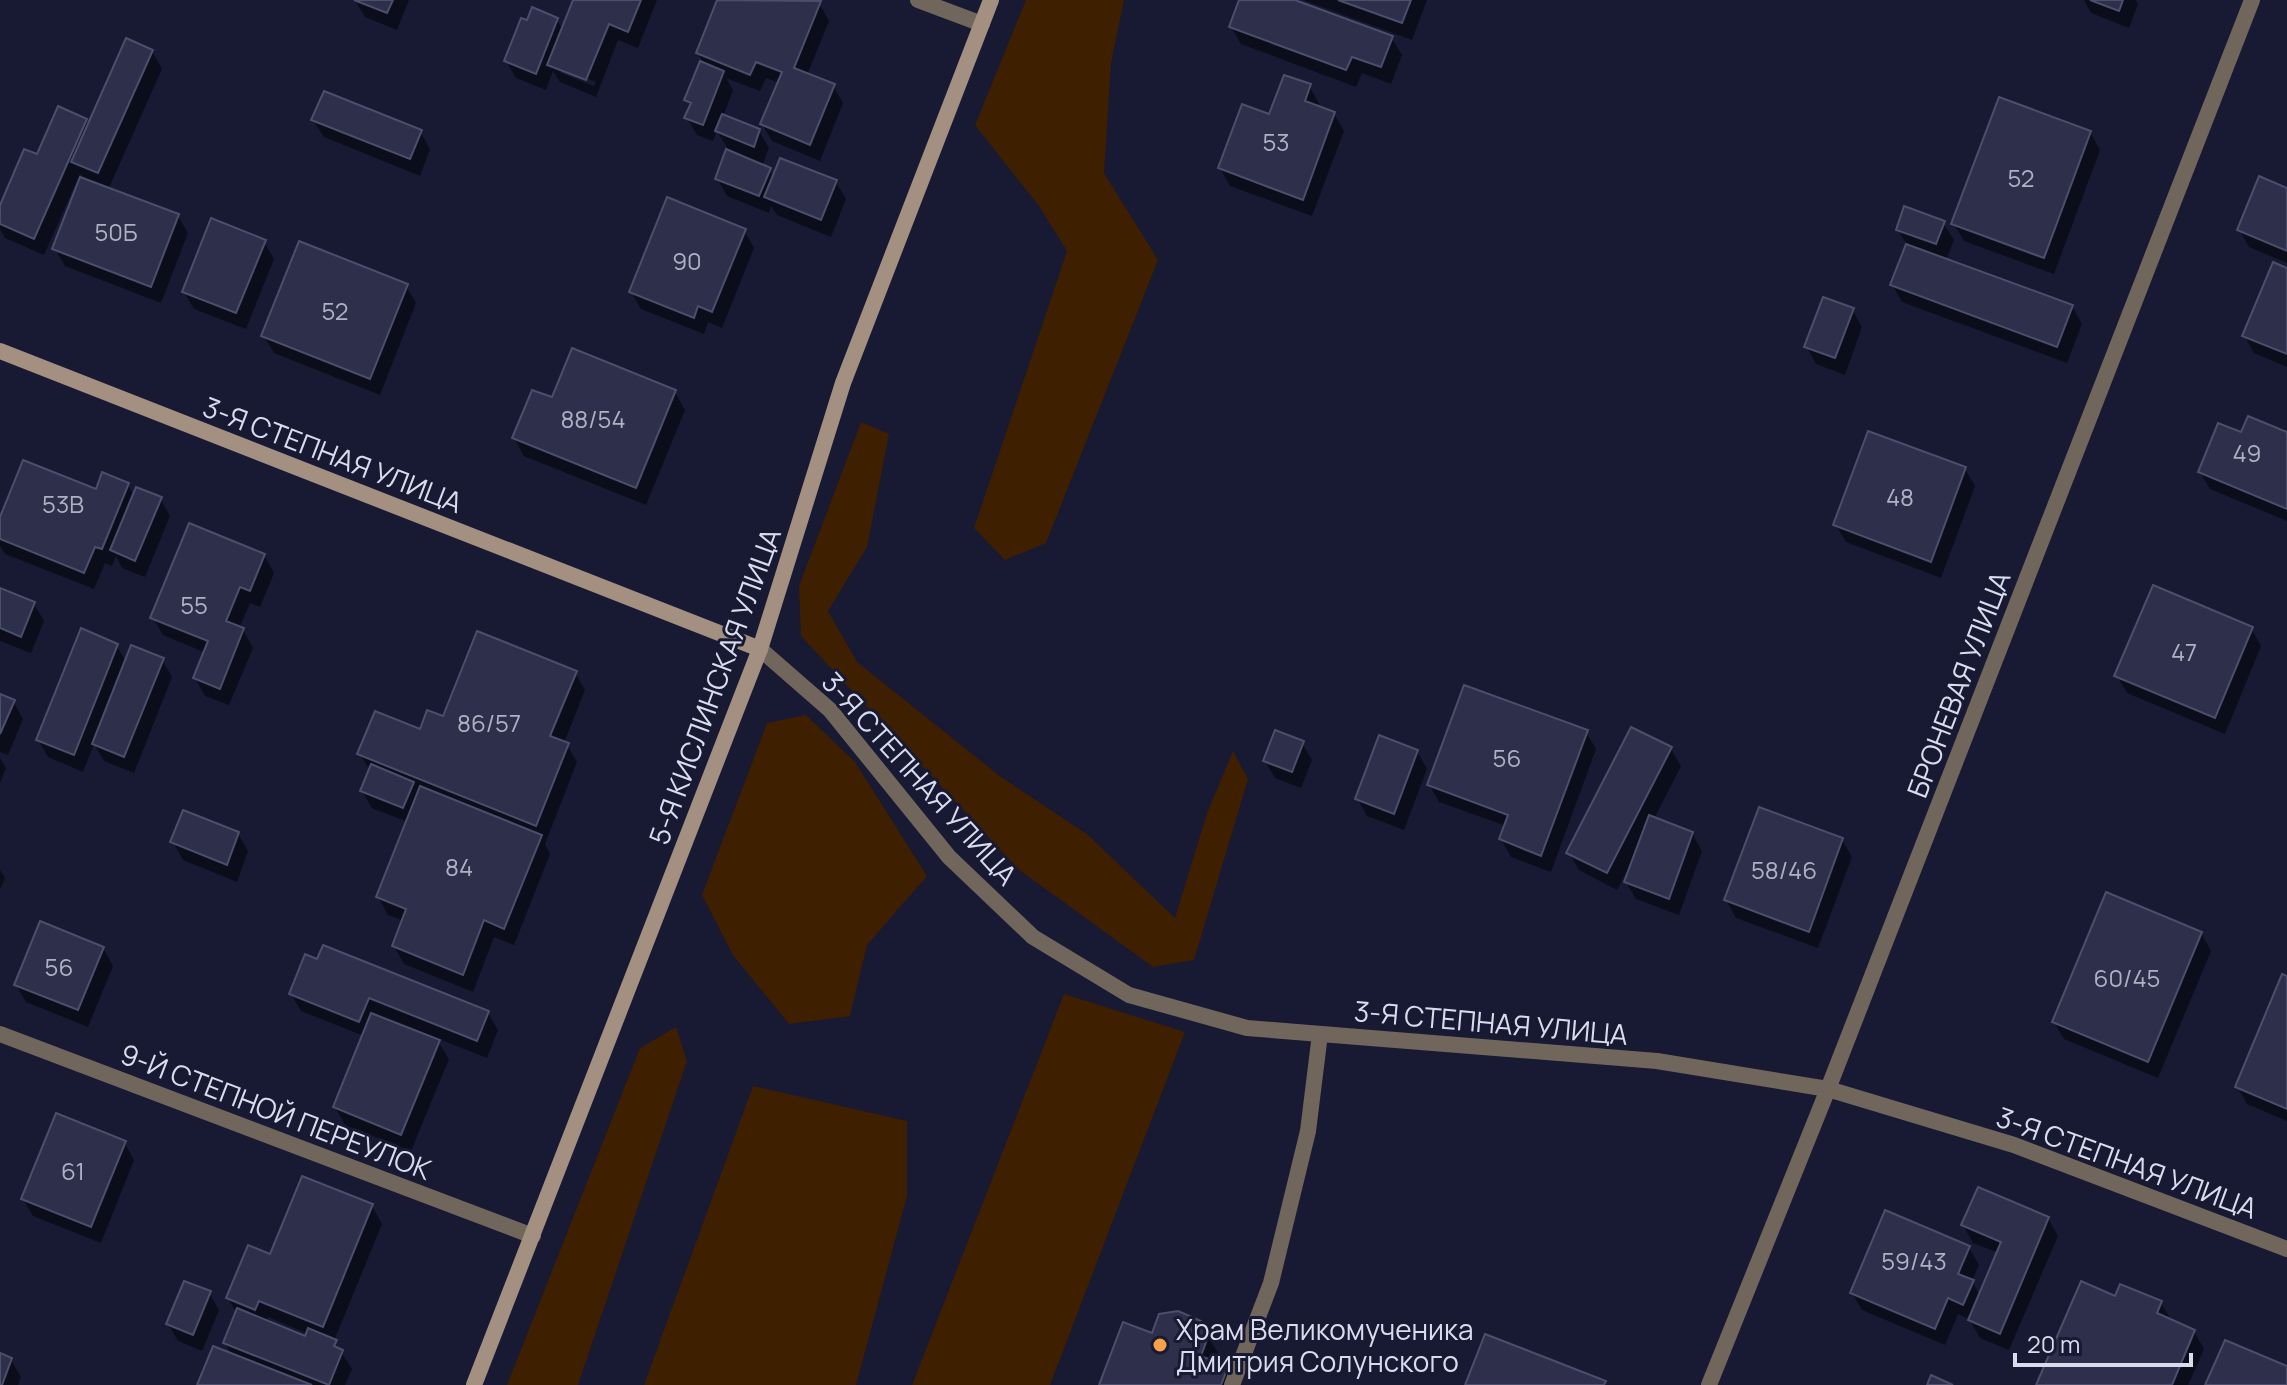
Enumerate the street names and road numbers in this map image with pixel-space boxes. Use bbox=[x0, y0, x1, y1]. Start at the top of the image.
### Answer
street label: 3-Я СТЕПНАЯ УЛИЦА bbox=[198, 387, 468, 521]
street label: 5-Я КИСЛИНСКАЯ УЛИЦА bbox=[639, 522, 789, 849]
street label: БРОНЕВАЯ УЛИЦА bbox=[1897, 565, 2019, 803]
street label: 3-Я СТЕПНАЯ УЛИЦА bbox=[814, 663, 1026, 893]
street label: 3-Я СТЕПНАЯ УЛИЦА bbox=[1352, 991, 1630, 1053]
street label: 9-Й СТЕПНОЙ ПЕРЕУЛОК bbox=[115, 1034, 437, 1188]
street label: 3-Я СТЕПНАЯ УЛИЦА bbox=[1991, 1097, 2263, 1227]

